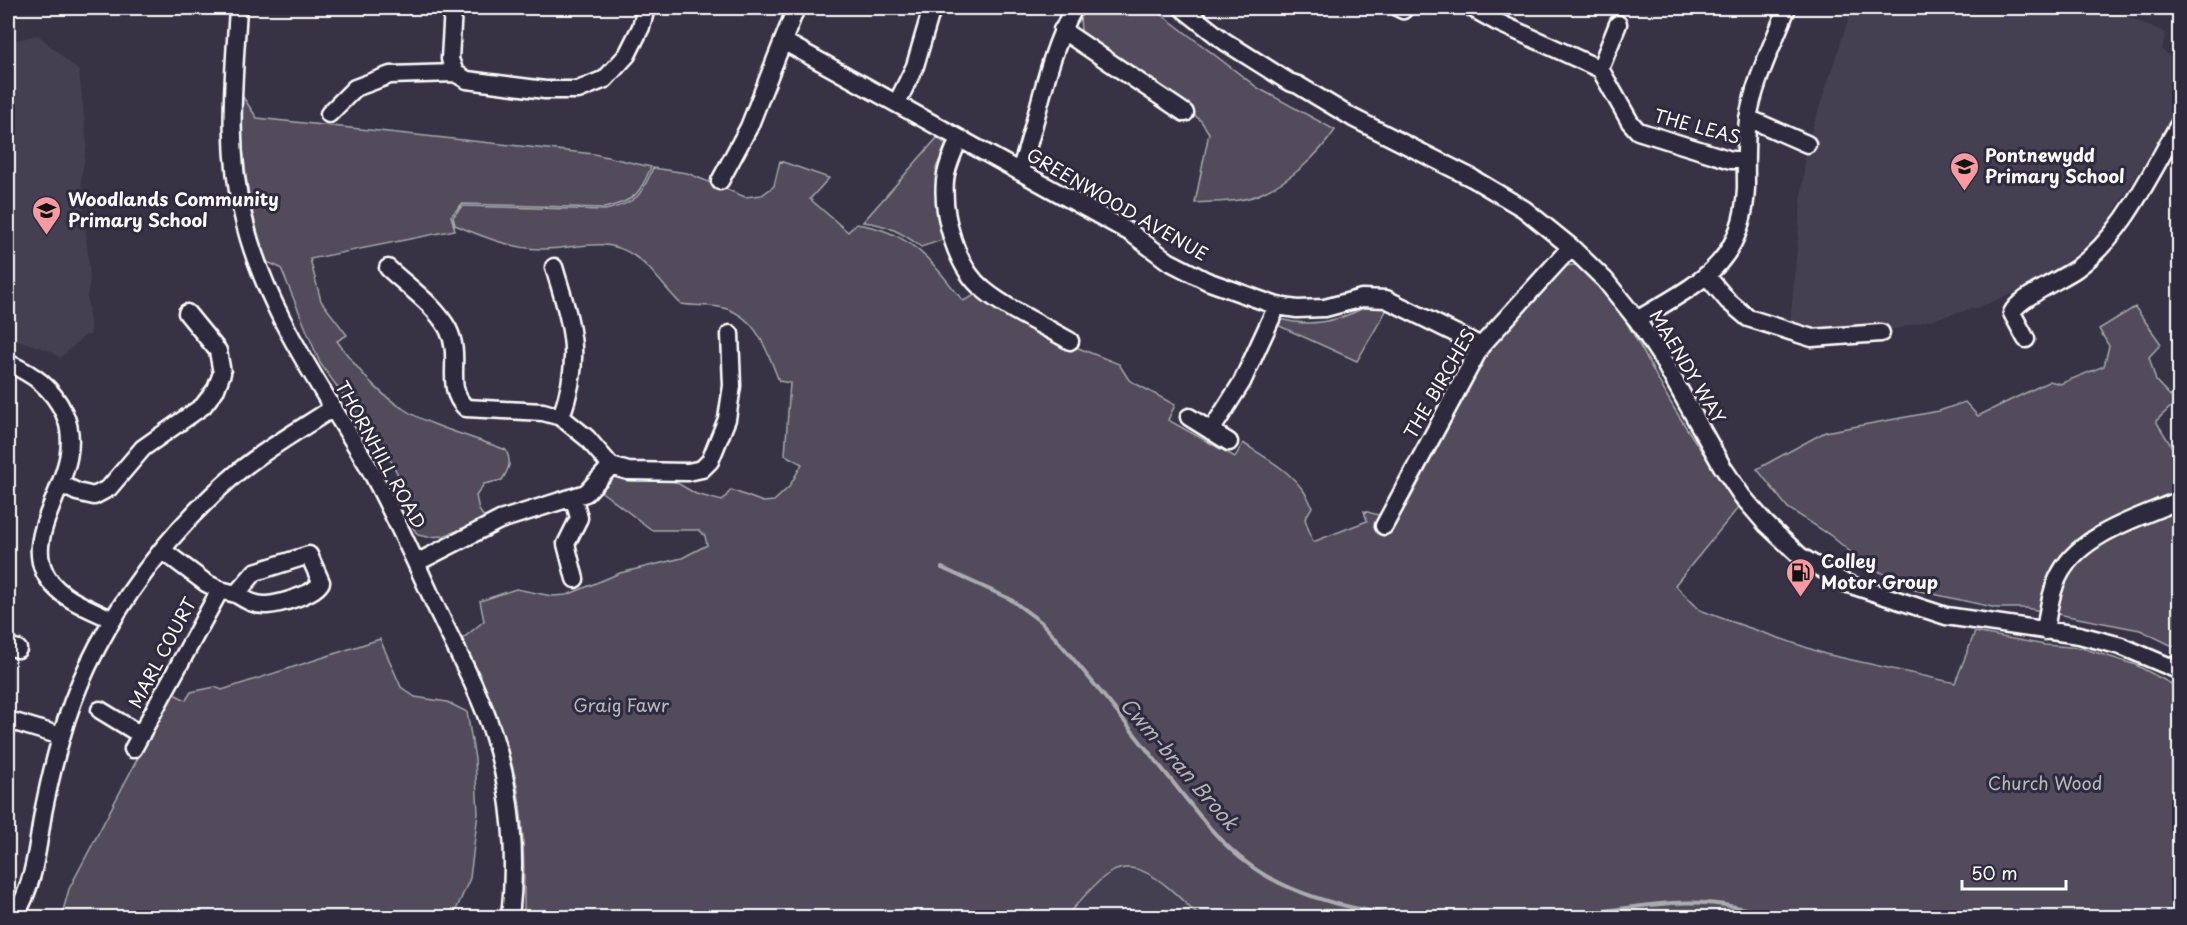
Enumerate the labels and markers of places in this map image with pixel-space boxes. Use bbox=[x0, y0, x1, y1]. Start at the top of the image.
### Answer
place label: Pontnewydd Primary School bbox=[1985, 141, 2125, 189]
school or university icon: Pontnewydd Primary School bbox=[1948, 150, 1980, 192]
place label: Woodlands Community Primary School bbox=[68, 185, 279, 233]
school or university icon: Woodlands Community Primary School bbox=[31, 194, 63, 236]
place label: Colley Motor Group bbox=[1821, 547, 1938, 595]
fuel station icon: Colley Motor Group bbox=[1784, 556, 1816, 598]

